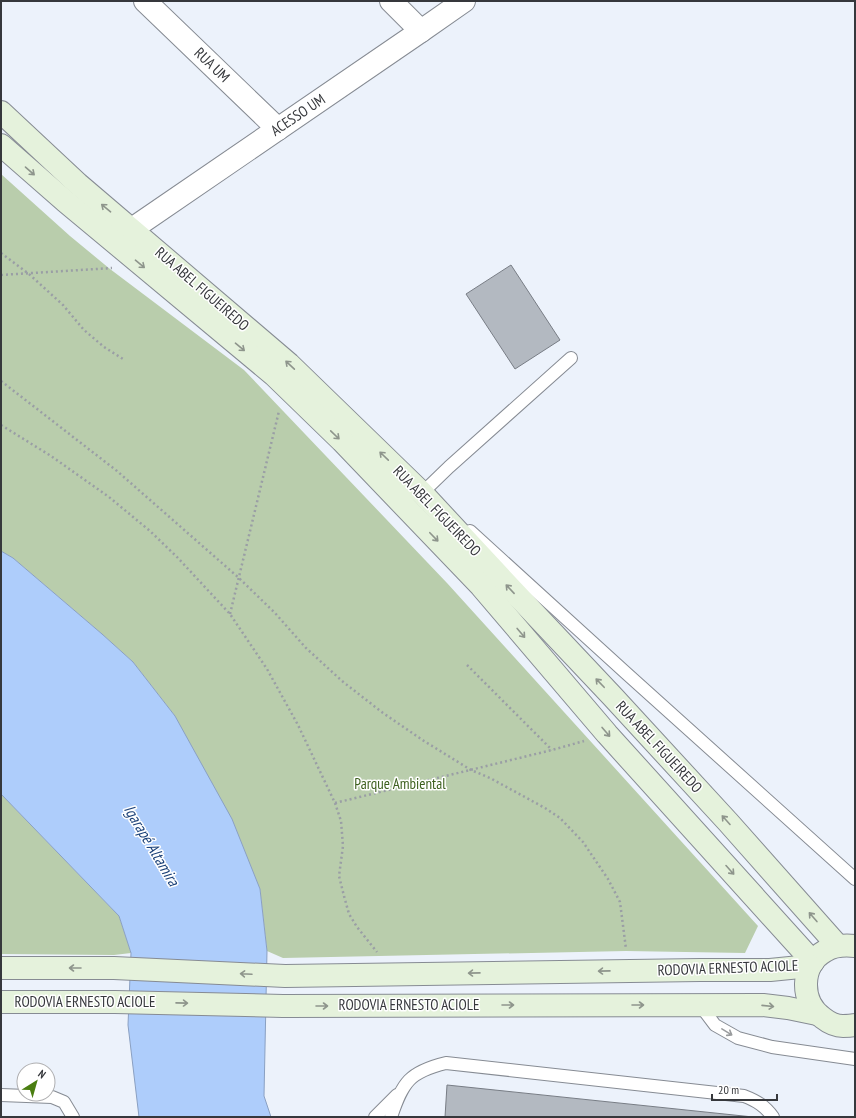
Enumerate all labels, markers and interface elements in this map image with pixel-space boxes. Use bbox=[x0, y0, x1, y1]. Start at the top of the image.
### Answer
street label: RUA UM bbox=[191, 43, 234, 86]
street label: ACESSO UM bbox=[267, 89, 329, 140]
one-way arrow bbox=[25, 166, 35, 175]
one-way arrow bbox=[101, 203, 112, 212]
street label: RUA ABEL FIGUEIREDO bbox=[151, 243, 253, 335]
one-way arrow bbox=[135, 259, 146, 268]
one-way arrow bbox=[235, 342, 245, 351]
one-way arrow bbox=[285, 360, 295, 370]
one-way arrow bbox=[330, 430, 340, 439]
one-way arrow bbox=[379, 451, 389, 461]
street label: RUA ABEL FIGUEIREDO bbox=[389, 461, 485, 560]
one-way arrow bbox=[429, 532, 439, 542]
one-way arrow bbox=[506, 584, 515, 594]
one-way arrow bbox=[516, 628, 526, 638]
one-way arrow bbox=[595, 678, 605, 688]
street label: RUA ABEL FIGUEIREDO bbox=[612, 697, 707, 796]
one-way arrow bbox=[601, 727, 610, 737]
park label: Parque Ambiental bbox=[354, 774, 446, 793]
water label: Igarapé Altamira bbox=[120, 801, 185, 891]
one-way arrow bbox=[722, 814, 731, 825]
one-way arrow bbox=[726, 864, 735, 875]
one-way arrow bbox=[808, 912, 817, 922]
street label: RODOVIA ERNESTO ACIOLE bbox=[657, 956, 799, 979]
one-way arrow bbox=[69, 964, 82, 972]
one-way arrow bbox=[598, 967, 611, 975]
one-way arrow bbox=[468, 969, 481, 977]
one-way arrow bbox=[240, 970, 253, 978]
street label: RODOVIA ERNESTO ACIOLE bbox=[15, 992, 155, 1011]
street label: RODOVIA ERNESTO ACIOLE bbox=[339, 995, 479, 1014]
one-way arrow bbox=[175, 999, 188, 1007]
one-way arrow bbox=[501, 1001, 514, 1009]
one-way arrow bbox=[631, 1001, 644, 1009]
one-way arrow bbox=[315, 1002, 328, 1010]
one-way arrow bbox=[761, 1002, 774, 1010]
one-way arrow bbox=[721, 1028, 733, 1036]
north arrow bbox=[16, 1062, 56, 1102]
text: N bbox=[35, 1067, 49, 1081]
scale bar bbox=[712, 1076, 777, 1102]
text: 20 m bbox=[718, 1082, 739, 1097]

